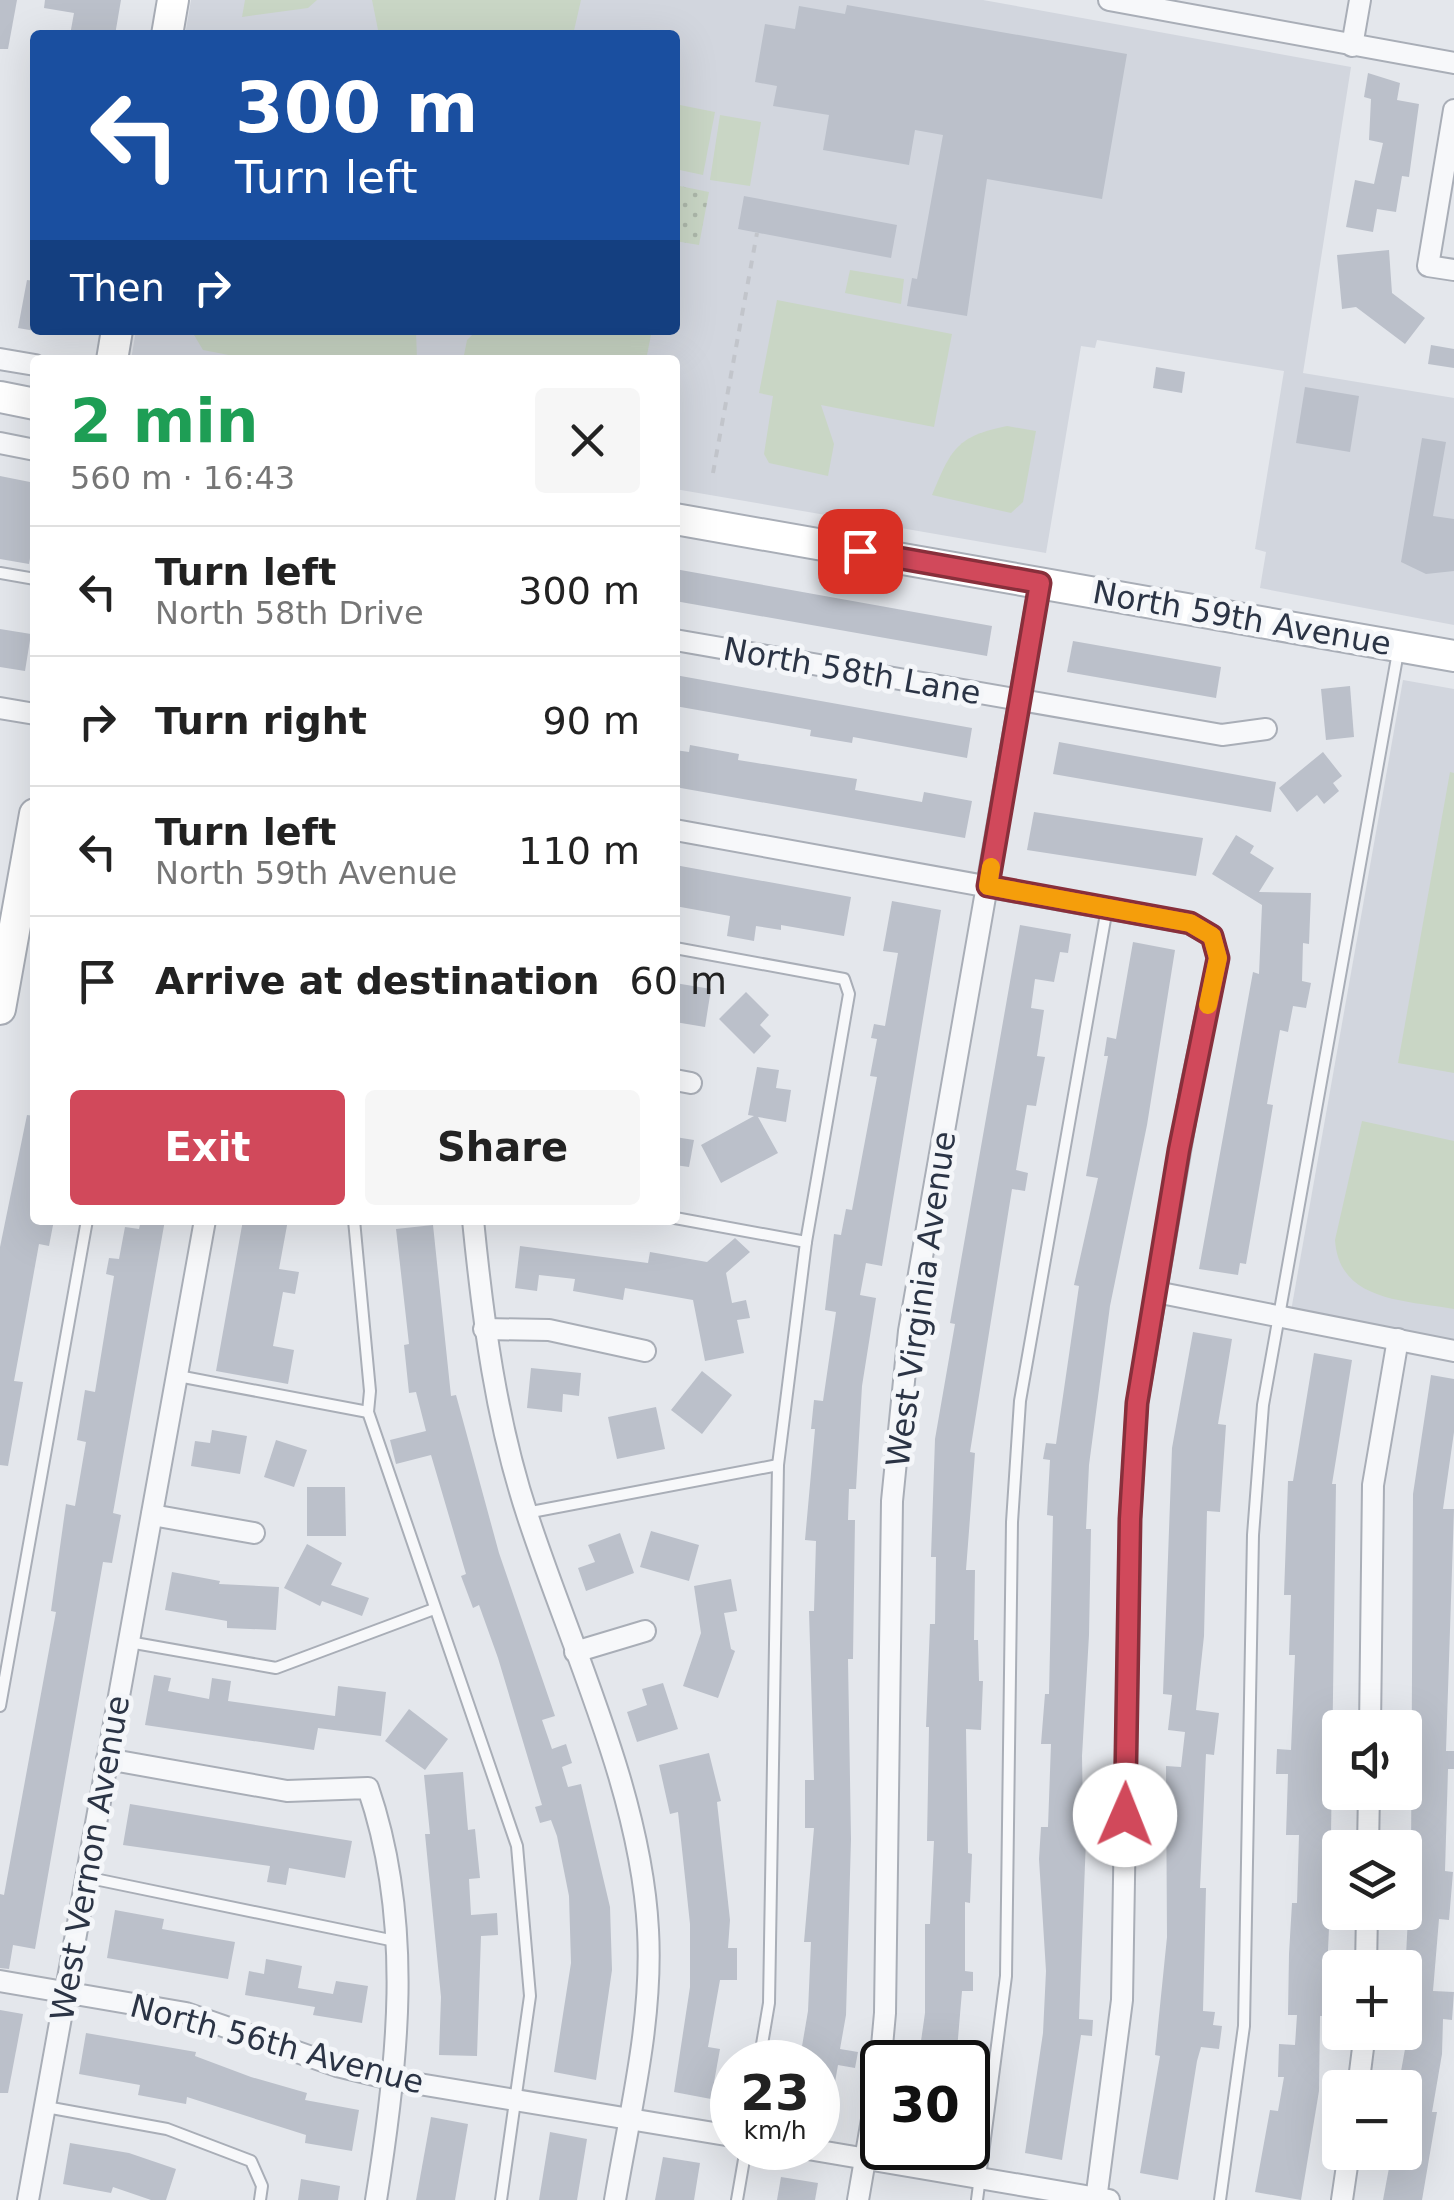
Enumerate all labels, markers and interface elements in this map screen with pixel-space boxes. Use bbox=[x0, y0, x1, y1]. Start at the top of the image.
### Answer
text: 300 m bbox=[235, 67, 478, 149]
icon: left bbox=[70, 70, 200, 200]
text: Turn left bbox=[235, 151, 418, 204]
icon: right bbox=[185, 260, 240, 315]
text: Then bbox=[70, 266, 165, 310]
text: 2 min bbox=[70, 386, 258, 456]
button: close bbox=[535, 388, 640, 493]
text: 560 m · 16:43 bbox=[70, 459, 295, 497]
pin bbox=[818, 509, 903, 594]
icon: arrive bbox=[833, 524, 888, 579]
text: Turn left bbox=[155, 550, 336, 594]
icon: left bbox=[70, 564, 125, 619]
text: 300 m bbox=[518, 569, 640, 613]
street label: North 59th Avenue bbox=[1090, 573, 1394, 663]
text: North 58th Drive bbox=[155, 594, 424, 632]
street label: North 58th Lane bbox=[720, 630, 984, 712]
icon: right bbox=[70, 694, 125, 749]
text: Turn right bbox=[155, 699, 367, 743]
text: 90 m bbox=[543, 699, 640, 743]
text: Turn left bbox=[155, 810, 336, 854]
icon: left bbox=[70, 824, 125, 879]
text: 110 m bbox=[518, 829, 640, 873]
text: North 59th Avenue bbox=[155, 854, 457, 892]
icon: arrive bbox=[70, 954, 125, 1009]
text: Arrive at destination bbox=[155, 959, 600, 1003]
text: 60 m bbox=[630, 959, 727, 1003]
button: Exit bbox=[70, 1090, 345, 1205]
button: Share bbox=[365, 1090, 640, 1205]
street label: West Virginia Avenue bbox=[879, 1129, 963, 1469]
street label: West Vernon Avenue bbox=[43, 1692, 137, 2024]
map controls bbox=[1322, 1710, 1422, 2170]
button: sound bbox=[1322, 1710, 1422, 1810]
position arrow bbox=[1073, 1763, 1177, 1867]
button: layers bbox=[1322, 1830, 1422, 1930]
button: + bbox=[1322, 1950, 1422, 2050]
street label: North 56th Avenue bbox=[126, 1987, 428, 2101]
speed limit sign: 30 bbox=[860, 2040, 990, 2170]
text: 23 bbox=[740, 2064, 810, 2122]
button: − bbox=[1322, 2070, 1422, 2170]
text: km/h bbox=[743, 2116, 807, 2145]

